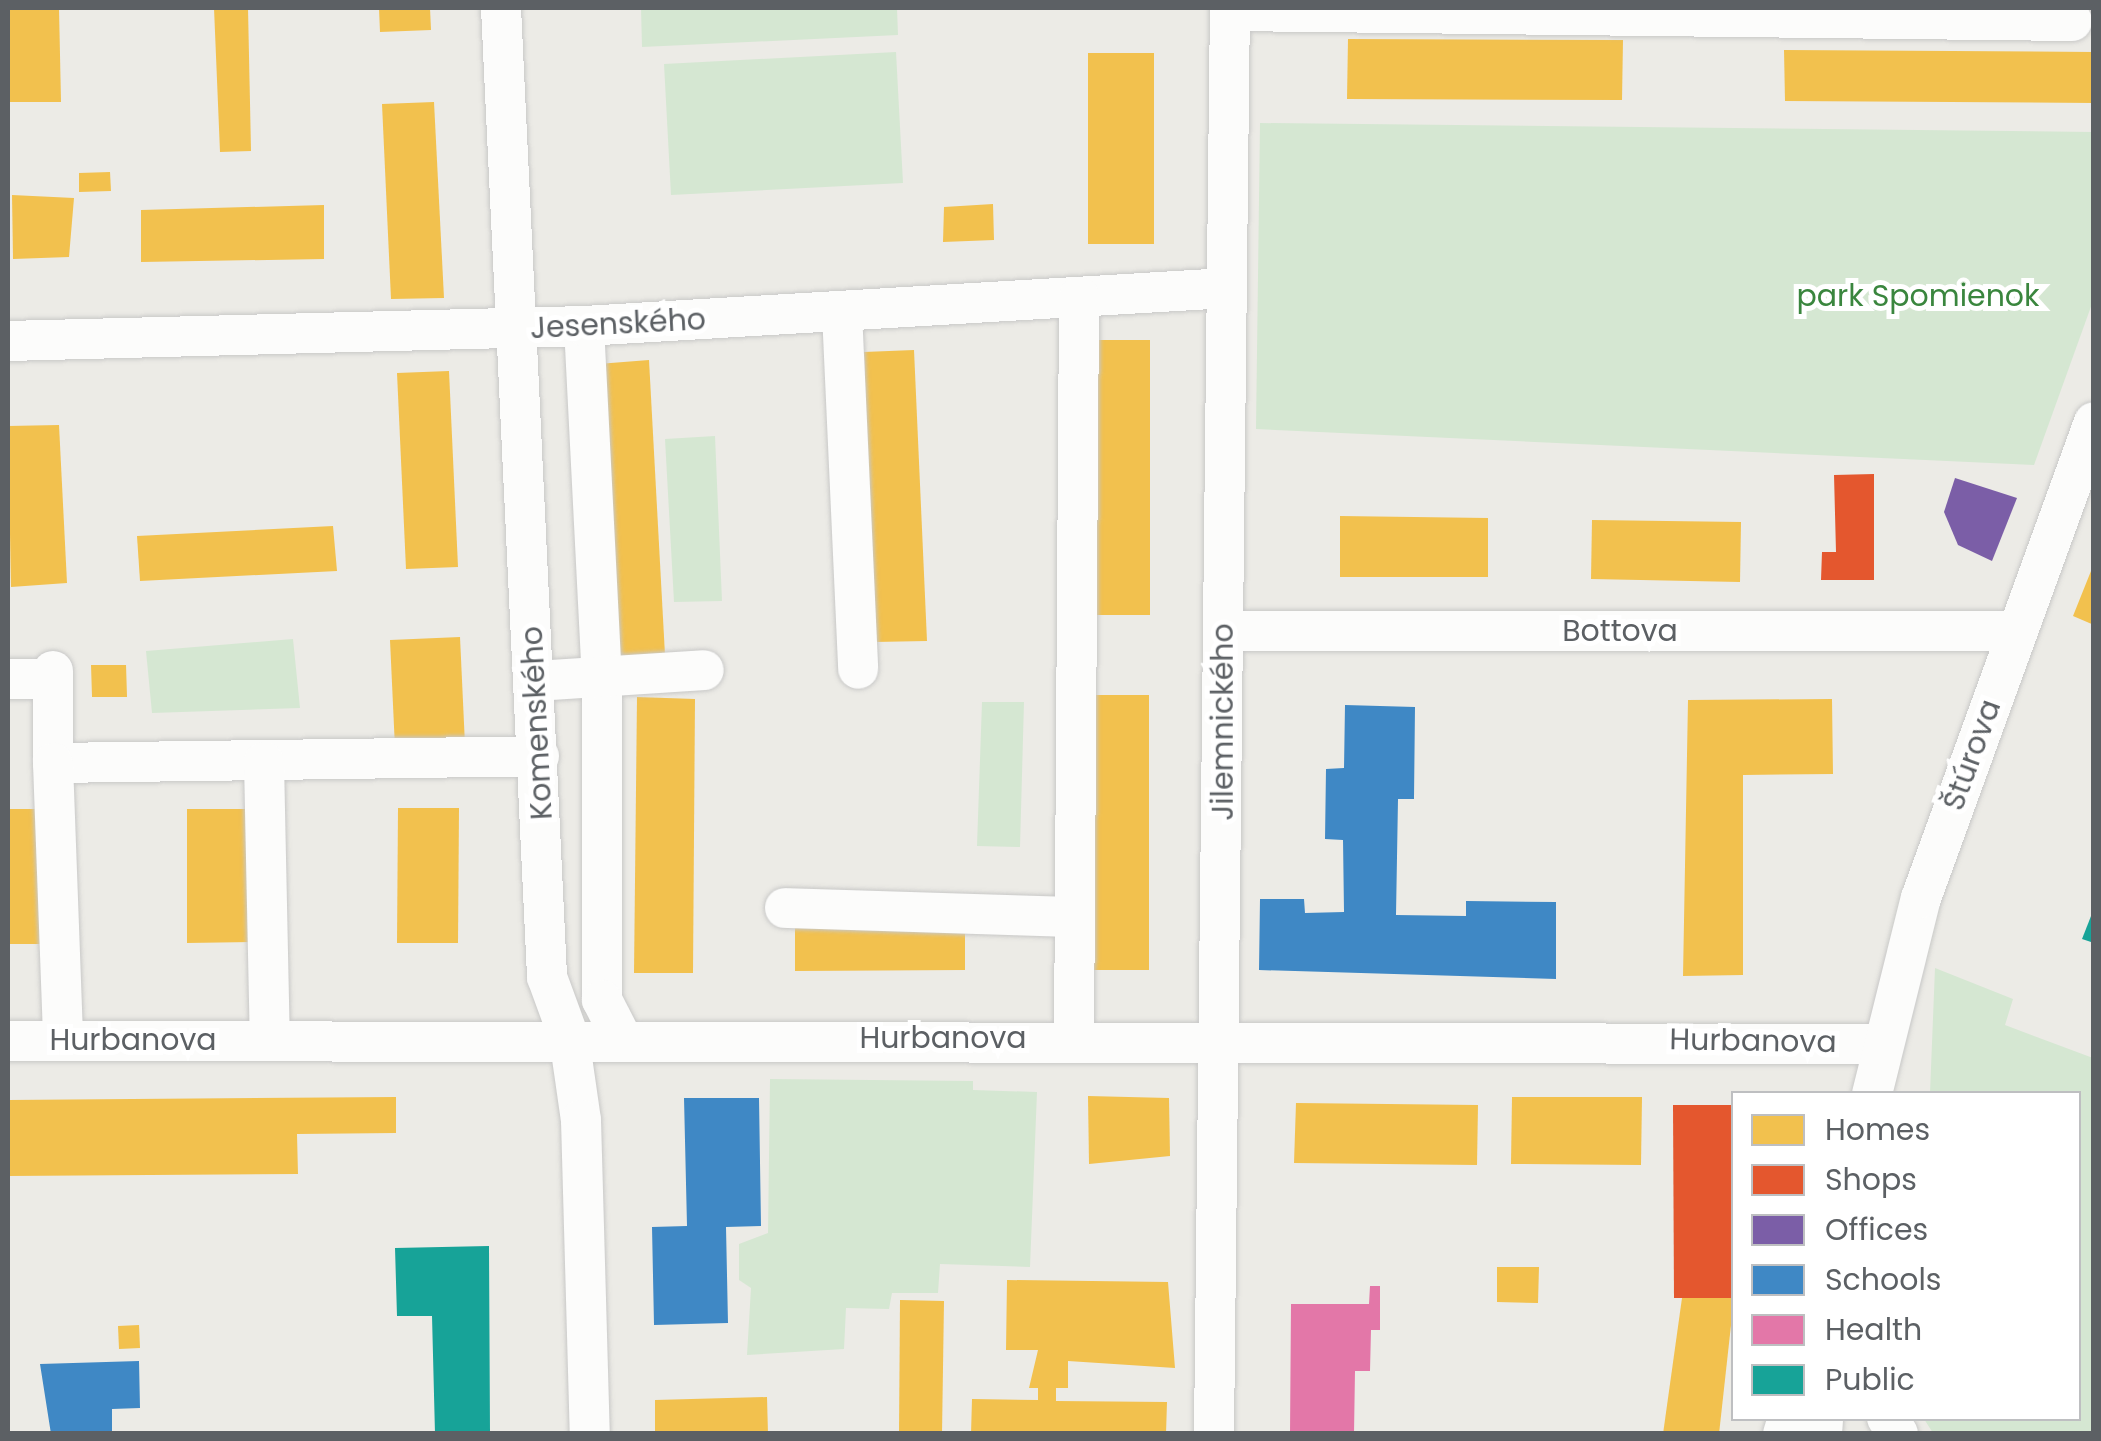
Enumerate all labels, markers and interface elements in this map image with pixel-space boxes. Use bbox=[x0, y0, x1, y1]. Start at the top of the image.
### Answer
park label: park Spomienok bbox=[1796, 278, 2040, 314]
street label: Jesenského bbox=[529, 301, 707, 347]
street label: Bottova bbox=[1562, 613, 1678, 649]
street label: Jilemnického bbox=[1205, 623, 1241, 821]
street label: Komenského bbox=[514, 625, 560, 821]
street label: Štúrova bbox=[1935, 695, 2009, 815]
street label: Hurbanova bbox=[859, 1020, 1027, 1056]
street label: Hurbanova bbox=[49, 1022, 217, 1058]
street label: Hurbanova bbox=[1669, 1022, 1837, 1060]
legend bbox=[1731, 1091, 2081, 1421]
text: Homes bbox=[1825, 1108, 1930, 1151]
text: Shops bbox=[1825, 1158, 1917, 1201]
text: Offices bbox=[1825, 1208, 1928, 1251]
text: Schools bbox=[1825, 1258, 1941, 1301]
text: Health bbox=[1825, 1308, 1922, 1351]
text: Public bbox=[1825, 1358, 1915, 1401]

